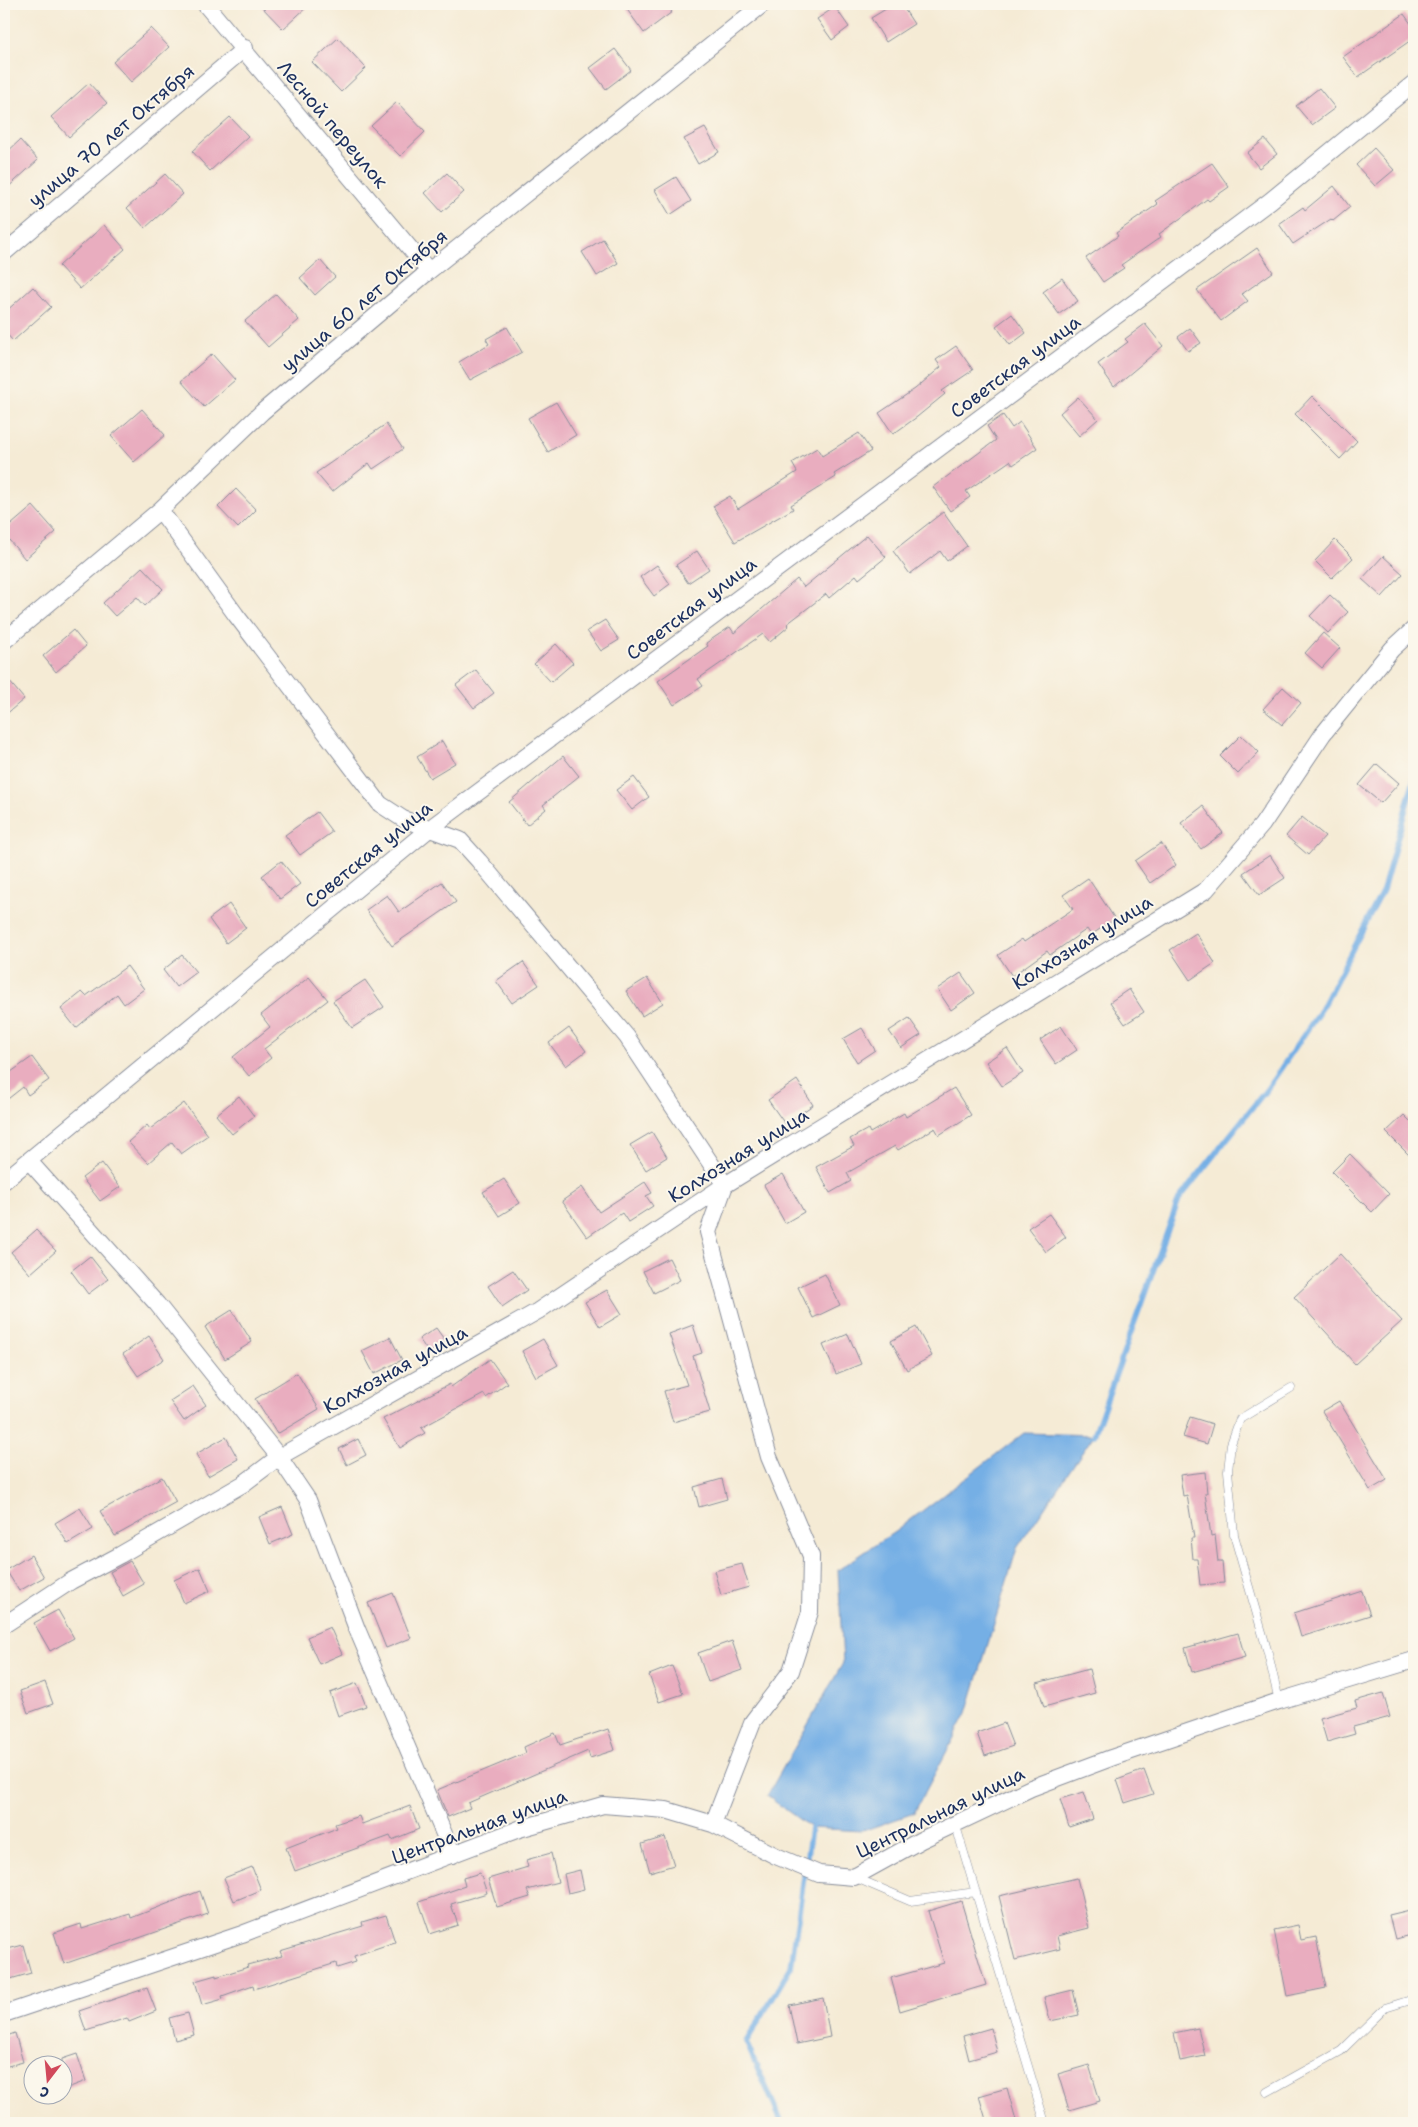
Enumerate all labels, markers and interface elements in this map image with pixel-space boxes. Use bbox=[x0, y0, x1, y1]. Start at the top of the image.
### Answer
street label: Лесной переулок bbox=[272, 55, 393, 193]
street label: улица 70 лет Октября bbox=[23, 58, 200, 212]
street label: улица 60 лет Октября bbox=[276, 223, 453, 377]
street label: Советская улица bbox=[945, 309, 1086, 424]
street label: Советская улица bbox=[621, 551, 762, 666]
street label: Советская улица bbox=[299, 795, 437, 914]
street label: Колхозная улица bbox=[1007, 889, 1157, 996]
street label: Колхозная улица bbox=[663, 1102, 813, 1209]
street label: Колхозная улица bbox=[319, 1319, 472, 1419]
street label: Центральная улица bbox=[852, 1761, 1029, 1864]
street label: Центральная улица bbox=[388, 1783, 570, 1870]
north arrow bbox=[22, 2054, 72, 2104]
text: С bbox=[38, 2083, 51, 2102]

